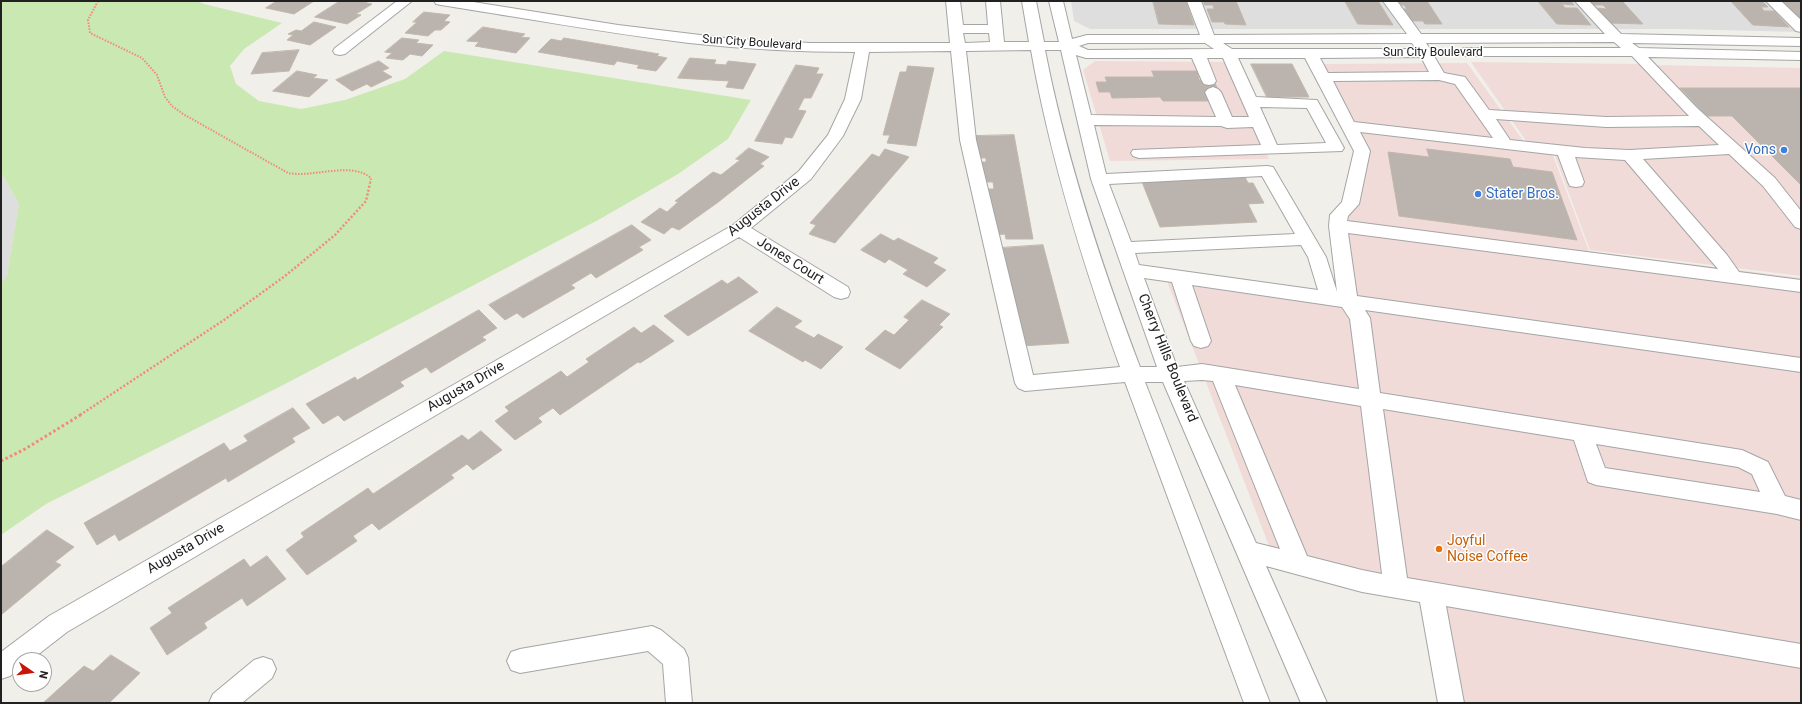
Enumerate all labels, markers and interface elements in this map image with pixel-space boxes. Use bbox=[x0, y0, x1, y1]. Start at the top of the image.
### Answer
street label: Sun City Boulevard bbox=[702, 32, 802, 54]
street label: Sun City Boulevard bbox=[1383, 46, 1483, 60]
place label: Vons bbox=[1744, 142, 1776, 158]
marker: Vons bbox=[1779, 145, 1789, 155]
street label: Augusta Drive bbox=[725, 174, 803, 240]
place label: Stater Bros. bbox=[1486, 186, 1559, 202]
marker: Stater Bros. bbox=[1473, 189, 1483, 199]
street label: Jones Court bbox=[753, 234, 827, 288]
street label: Cherry Hills Boulevard bbox=[1134, 291, 1200, 425]
street label: Augusta Drive bbox=[424, 358, 508, 416]
street label: Augusta Drive bbox=[144, 520, 228, 578]
place label: Joyful Noise Coffee bbox=[1447, 533, 1528, 566]
marker: Joyful Noise Coffee bbox=[1434, 544, 1444, 554]
north arrow bbox=[12, 652, 52, 692]
text: N bbox=[36, 669, 50, 680]

